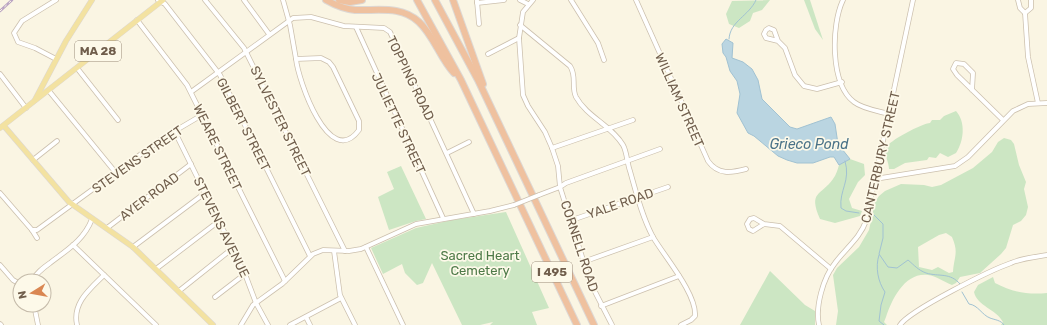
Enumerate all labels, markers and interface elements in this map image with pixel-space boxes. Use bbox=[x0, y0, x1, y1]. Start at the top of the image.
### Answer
street label: TOPPING ROAD bbox=[384, 33, 438, 123]
road number: MA 28 bbox=[75, 41, 121, 61]
street label: WILLIAM STREET bbox=[652, 51, 707, 150]
street label: SYLVESTER STREET bbox=[247, 64, 314, 179]
street label: JULIETTE STREET bbox=[369, 70, 429, 176]
street label: GILBERT STREET bbox=[214, 75, 274, 174]
street label: CANTERBURY STREET bbox=[858, 89, 903, 224]
street label: WEARE STREET bbox=[190, 102, 245, 193]
street label: STEVENS STREET bbox=[89, 122, 186, 196]
water label: Grieco Pond bbox=[769, 136, 849, 153]
street label: AYER ROAD bbox=[117, 169, 182, 224]
street label: STEVENS AVENUE bbox=[191, 174, 252, 280]
street label: YALE ROAD bbox=[585, 185, 655, 222]
street label: CORNELL ROAD bbox=[558, 199, 601, 294]
park label: Sacred Heart Cemetery bbox=[440, 248, 520, 278]
road number: I 495 bbox=[532, 262, 572, 282]
north arrow bbox=[12, 273, 52, 313]
text: N bbox=[16, 290, 30, 300]

